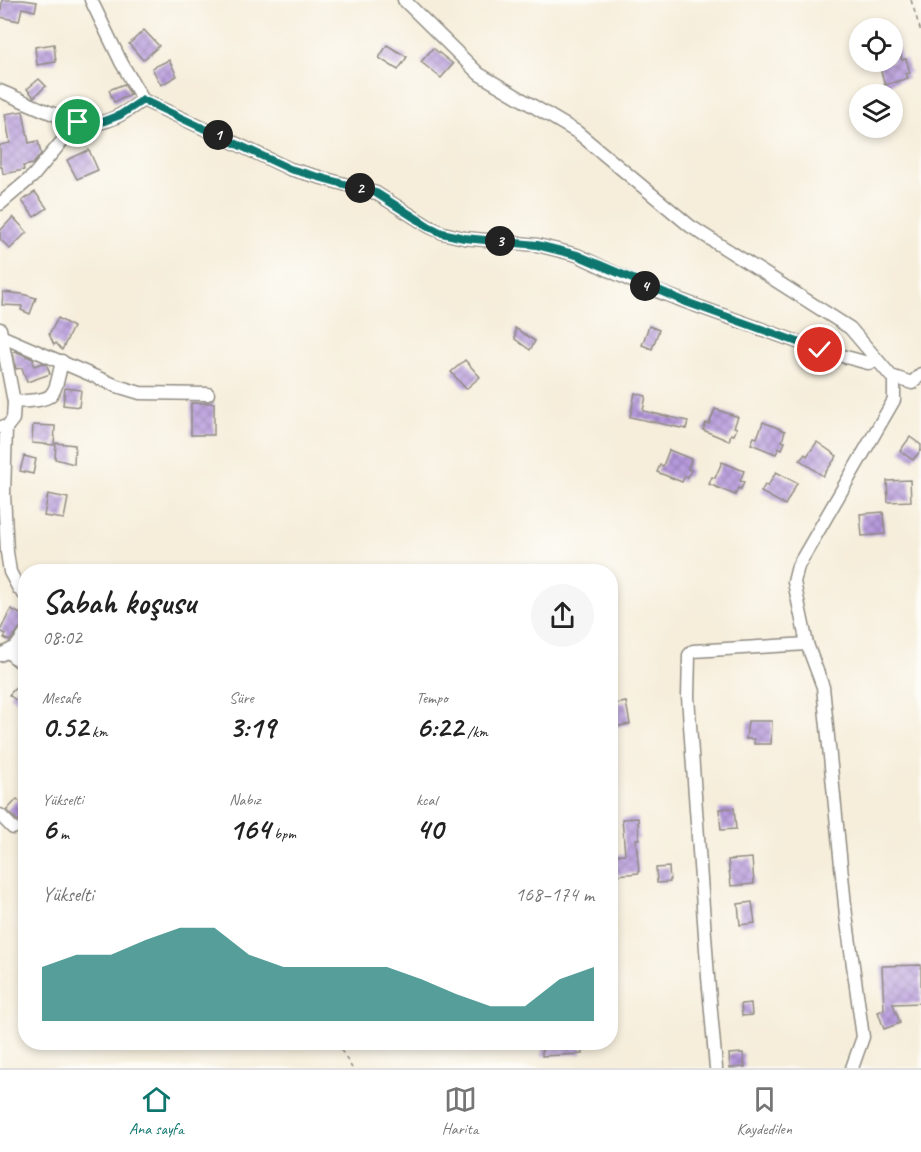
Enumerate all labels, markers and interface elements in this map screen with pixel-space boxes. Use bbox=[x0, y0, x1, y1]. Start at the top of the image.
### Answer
map controls bbox=[849, 18, 903, 138]
button: locate bbox=[849, 18, 903, 72]
button: layers bbox=[849, 84, 903, 138]
pin bbox=[52, 96, 103, 147]
icon: arrive bbox=[61, 105, 94, 138]
pin: 1 bbox=[203, 120, 233, 150]
text: 1 bbox=[214, 125, 222, 145]
pin: 2 bbox=[345, 173, 375, 203]
text: 2 bbox=[356, 178, 364, 198]
pin: 3 bbox=[485, 226, 515, 256]
text: 3 bbox=[496, 231, 504, 251]
pin: 4 bbox=[630, 271, 660, 301]
text: 4 bbox=[641, 276, 649, 296]
pin bbox=[794, 324, 845, 375]
icon: check bbox=[803, 333, 836, 366]
text: Sabah koşusu bbox=[42, 581, 196, 623]
button: share bbox=[531, 584, 594, 647]
text: 08:02 bbox=[42, 625, 82, 650]
text: Mesafe bbox=[42, 688, 80, 708]
text: Süre bbox=[229, 688, 254, 708]
text: Tempo bbox=[416, 688, 448, 708]
text: 0.52 bbox=[42, 708, 88, 746]
text: 3:19 bbox=[229, 708, 275, 746]
text: 6:22 bbox=[416, 708, 463, 746]
text: km bbox=[88, 722, 107, 742]
text: /km bbox=[463, 722, 488, 742]
text: Yükselti bbox=[42, 790, 83, 810]
text: Nabız bbox=[229, 790, 261, 810]
text: kcal bbox=[416, 790, 437, 810]
text: 6 bbox=[42, 810, 56, 848]
text: 164 bbox=[229, 810, 270, 848]
text: 40 bbox=[416, 810, 443, 848]
text: m bbox=[56, 824, 69, 844]
text: bpm bbox=[270, 824, 296, 844]
text: Yükselti bbox=[42, 882, 94, 907]
text: 168–174 m bbox=[515, 882, 594, 907]
tab: Ana sayfa bbox=[129, 1083, 184, 1139]
tab: Harita bbox=[442, 1083, 478, 1139]
tab: Kaydedilen bbox=[737, 1083, 792, 1139]

